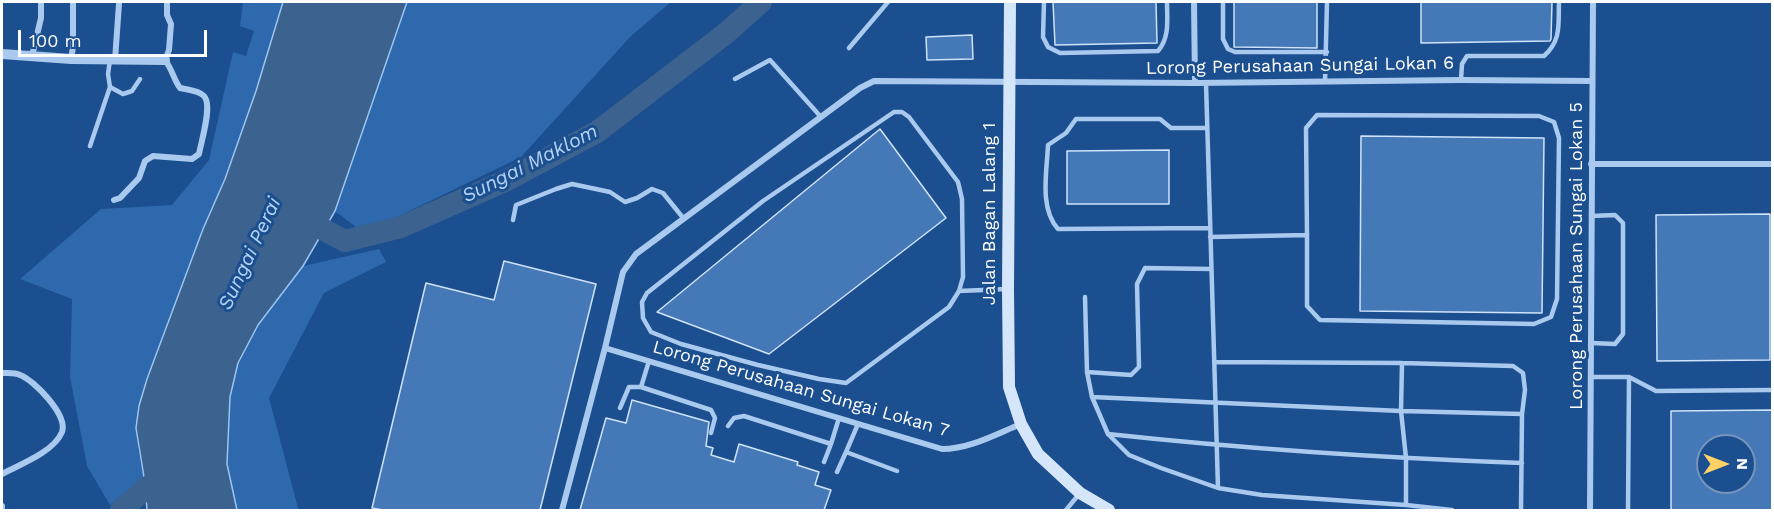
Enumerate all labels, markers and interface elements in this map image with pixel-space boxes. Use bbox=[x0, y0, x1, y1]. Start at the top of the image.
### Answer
scale bar bbox=[21, 18, 210, 56]
text: 100 m bbox=[29, 30, 82, 51]
street label: Lorong Perusahaan Sungai Lokan 6 bbox=[1146, 53, 1454, 79]
street label: Lorong Perusahaan Sungai Lokan 5 bbox=[1566, 102, 1588, 410]
water label: Sungai Maklom bbox=[458, 119, 602, 209]
street label: Jalan Bagan Lalang 1 bbox=[979, 123, 1001, 305]
water label: Sungai Perai bbox=[213, 194, 287, 314]
street label: Lorong Perusahaan Sungai Lokan 7 bbox=[650, 336, 952, 442]
north arrow bbox=[1696, 434, 1756, 494]
text: N bbox=[1733, 458, 1752, 470]

